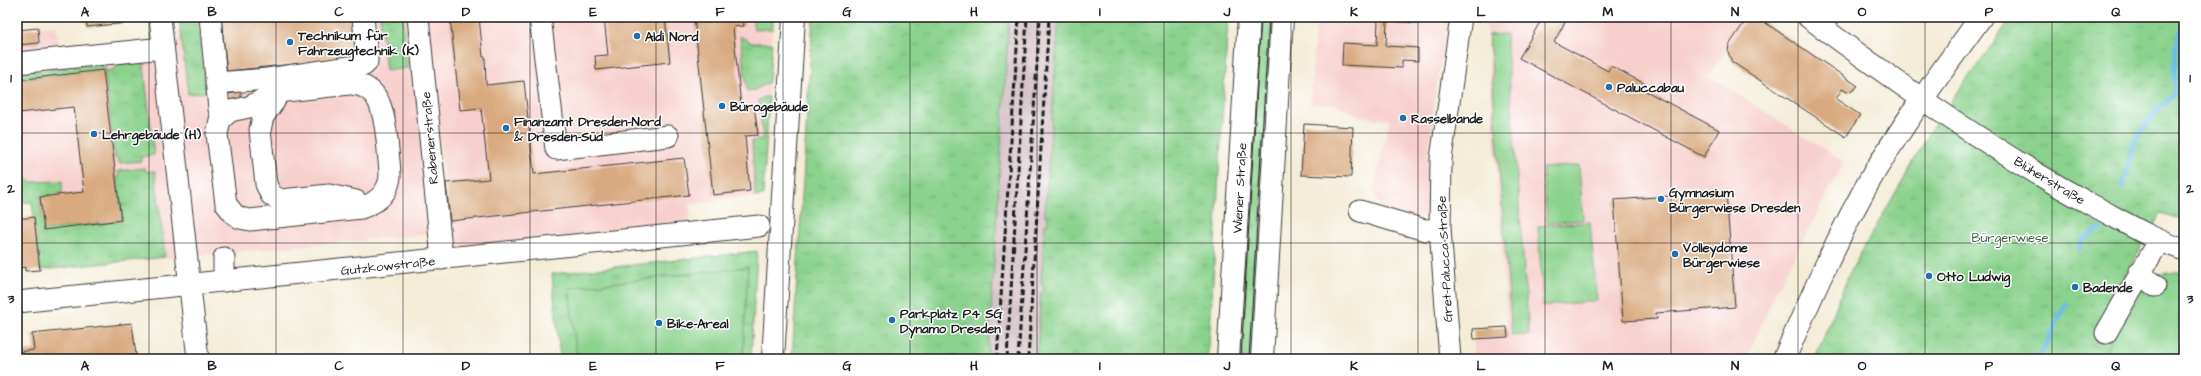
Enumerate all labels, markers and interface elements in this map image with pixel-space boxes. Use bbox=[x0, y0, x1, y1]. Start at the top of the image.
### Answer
text: A bbox=[81, 3, 90, 21]
text: B bbox=[207, 3, 217, 21]
text: C bbox=[334, 3, 344, 21]
text: D bbox=[462, 3, 471, 21]
text: E bbox=[589, 3, 597, 21]
text: F bbox=[715, 3, 725, 21]
text: G bbox=[842, 3, 852, 21]
text: H bbox=[970, 3, 978, 21]
text: I bbox=[1099, 3, 1101, 21]
text: J bbox=[1223, 3, 1231, 21]
text: K bbox=[1350, 3, 1358, 21]
text: L bbox=[1476, 3, 1486, 21]
text: M bbox=[1603, 3, 1614, 21]
text: N bbox=[1731, 3, 1739, 21]
text: O bbox=[1858, 3, 1867, 21]
text: P bbox=[1985, 3, 1994, 21]
text: Q bbox=[2111, 3, 2121, 21]
place label: Technikum für Fahrzeugtechnik (K) bbox=[297, 27, 419, 62]
place label: Aldi Nord bbox=[645, 28, 699, 46]
marker: Aldi Nord bbox=[632, 31, 642, 41]
marker: Technikum für Fahrzeugtechnik (K) bbox=[285, 37, 295, 47]
text: 1 bbox=[10, 69, 12, 87]
text: 1 bbox=[2189, 69, 2191, 87]
place label: Paluccabau bbox=[1617, 79, 1685, 97]
marker: Paluccabau bbox=[1604, 82, 1614, 92]
street label: Rabenerstraße bbox=[417, 91, 443, 185]
place label: Bürogebäude bbox=[730, 98, 808, 118]
marker: Bürogebäude bbox=[717, 101, 727, 111]
place label: Rasselbande bbox=[1411, 110, 1483, 128]
place label: Finanzamt Dresden-Nord & Dresden-Süd bbox=[513, 113, 661, 146]
marker: Rasselbande bbox=[1398, 113, 1408, 123]
marker: Finanzamt Dresden-Nord & Dresden-Süd bbox=[501, 123, 511, 133]
place label: Lehrgebäude (H) bbox=[102, 126, 202, 146]
marker: Lehrgebäude (H) bbox=[89, 129, 99, 139]
street label: Wiener Straße bbox=[1229, 142, 1251, 234]
street label: Blüherstraße bbox=[2010, 152, 2089, 209]
text: 2 bbox=[6, 180, 15, 198]
text: 2 bbox=[2185, 180, 2194, 198]
place label: Gymnasium Bürgerwiese Dresden bbox=[1669, 184, 1801, 219]
marker: Gymnasium Bürgerwiese Dresden bbox=[1656, 194, 1666, 204]
street label: Gret-Palucca-Straße bbox=[1433, 195, 1457, 323]
park label: Bürgerwiese bbox=[1972, 229, 2049, 248]
place label: Volleydome Bürgerwiese bbox=[1682, 239, 1760, 274]
marker: Volleydome Bürgerwiese bbox=[1670, 249, 1680, 259]
street label: Gutzkowstraße bbox=[340, 252, 436, 280]
place label: Otto Ludwig bbox=[1937, 268, 2010, 288]
marker: Otto Ludwig bbox=[1924, 271, 1934, 281]
place label: Badende bbox=[2083, 279, 2133, 297]
marker: Badende bbox=[2070, 282, 2080, 292]
text: 3 bbox=[7, 290, 15, 308]
text: 3 bbox=[2186, 290, 2194, 308]
place label: Parkplatz P4 SG Dynamo Dresden bbox=[900, 305, 1003, 339]
place label: Bike-Areal bbox=[667, 315, 728, 333]
marker: Parkplatz P4 SG Dynamo Dresden bbox=[887, 315, 897, 325]
marker: Bike-Areal bbox=[654, 318, 664, 328]
text: A bbox=[81, 357, 90, 375]
text: B bbox=[207, 357, 217, 375]
text: C bbox=[334, 357, 344, 375]
text: D bbox=[462, 357, 471, 375]
text: E bbox=[589, 357, 597, 375]
text: F bbox=[715, 357, 725, 375]
text: G bbox=[842, 357, 852, 375]
text: H bbox=[970, 357, 978, 375]
text: I bbox=[1099, 357, 1101, 375]
text: J bbox=[1223, 357, 1231, 375]
text: K bbox=[1350, 357, 1358, 375]
text: L bbox=[1476, 357, 1486, 375]
text: M bbox=[1603, 357, 1614, 375]
text: N bbox=[1731, 357, 1739, 375]
text: O bbox=[1858, 357, 1867, 375]
text: P bbox=[1985, 357, 1994, 375]
text: Q bbox=[2111, 357, 2121, 375]

